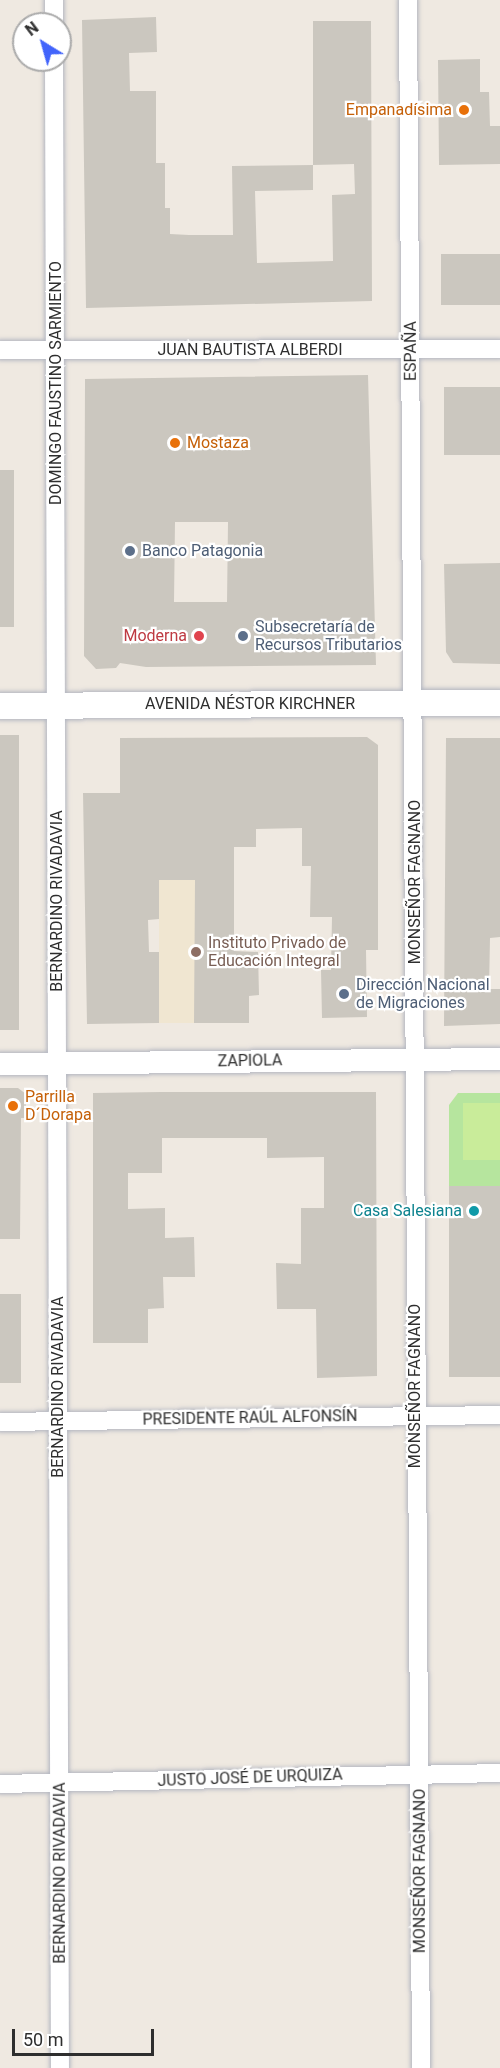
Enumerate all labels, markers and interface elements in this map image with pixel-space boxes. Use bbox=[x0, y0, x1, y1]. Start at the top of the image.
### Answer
north arrow bbox=[12, 12, 72, 72]
text: N bbox=[22, 18, 42, 40]
place label: Empanadísima bbox=[346, 100, 452, 120]
marker: Empanadísima bbox=[457, 103, 471, 117]
street label: DOMINGO FAUSTINO SARMIENTO bbox=[46, 261, 66, 505]
street label: ESPAÑA bbox=[401, 321, 421, 381]
street label: JUAN BAUTISTA ALBERDI bbox=[157, 340, 343, 360]
place label: Mostaza bbox=[187, 433, 249, 453]
marker: Mostaza bbox=[168, 436, 182, 450]
place label: Banco Patagonia bbox=[142, 541, 263, 561]
marker: Banco Patagonia bbox=[123, 544, 137, 558]
place label: Subsecretaría de Recursos Tributarios bbox=[255, 617, 402, 655]
place label: Moderna bbox=[123, 626, 187, 646]
marker: Moderna bbox=[192, 629, 206, 643]
marker: Subsecretaría de Recursos Tributarios bbox=[236, 629, 250, 643]
street label: AVENIDA NÉSTOR KIRCHNER bbox=[145, 694, 355, 714]
street label: MONSEÑOR FAGNANO bbox=[405, 800, 425, 964]
street label: BERNARDINO RIVADAVIA bbox=[47, 810, 67, 992]
place label: Instituto Privado de Educación Integral bbox=[208, 933, 346, 971]
marker: Instituto Privado de Educación Integral bbox=[189, 945, 203, 959]
place label: Dirección Nacional de Migraciones bbox=[356, 975, 490, 1013]
marker: Dirección Nacional de Migraciones bbox=[337, 987, 351, 1001]
street label: ZAPIOLA bbox=[217, 1051, 283, 1071]
place label: Parrilla D´Dorapa bbox=[25, 1087, 92, 1125]
marker: Parrilla D´Dorapa bbox=[6, 1099, 20, 1113]
place label: Casa Salesiana bbox=[353, 1201, 462, 1221]
marker: Casa Salesiana bbox=[467, 1204, 481, 1218]
street label: BERNARDINO RIVADAVIA bbox=[48, 1296, 68, 1478]
street label: MONSEÑOR FAGNANO bbox=[405, 1304, 425, 1468]
street label: PRESIDENTE RAÚL ALFONSÍN bbox=[142, 1407, 358, 1429]
street label: JUSTO JOSÉ DE URQUIZA bbox=[157, 1765, 343, 1791]
street label: BERNARDINO RIVADAVIA bbox=[50, 1782, 70, 1964]
street label: MONSEÑOR FAGNANO bbox=[410, 1789, 430, 1953]
scale bar bbox=[15, 2017, 158, 2055]
text: 50 m bbox=[23, 2029, 63, 2050]

